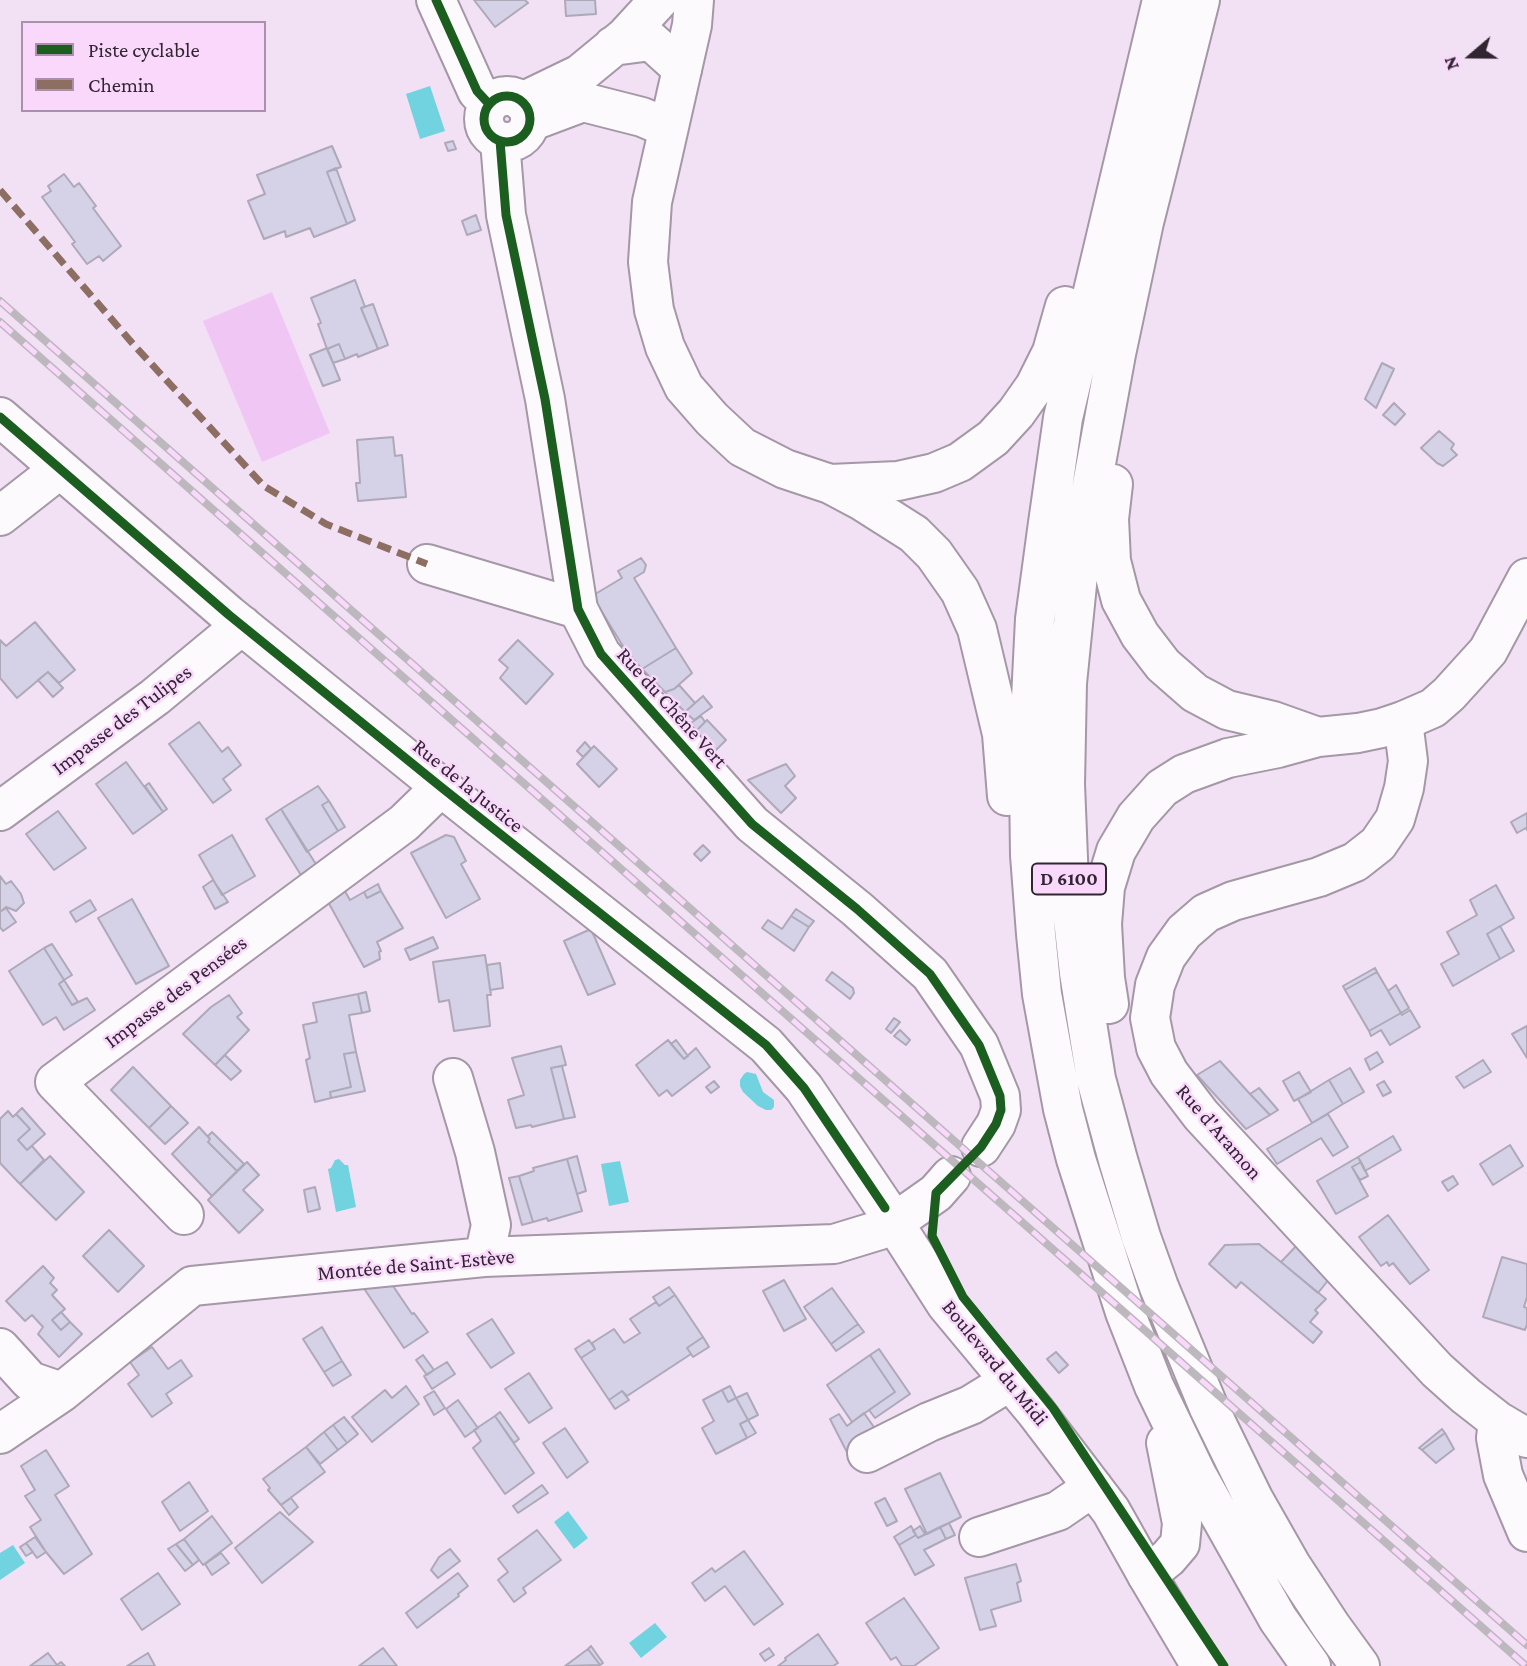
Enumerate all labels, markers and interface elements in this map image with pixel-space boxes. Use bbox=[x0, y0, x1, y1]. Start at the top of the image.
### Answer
legend bbox=[21, 21, 266, 112]
north arrow bbox=[1436, 21, 1506, 91]
text: Piste cyclable bbox=[88, 38, 200, 62]
text: N bbox=[1439, 54, 1463, 73]
text: Chemin bbox=[88, 73, 155, 97]
street label: Rue du Chêne Vert bbox=[611, 642, 733, 774]
street label: Impasse des Tulipes bbox=[47, 659, 197, 781]
street label: Rue de la Justice bbox=[408, 734, 528, 838]
road number: D 6100 bbox=[1032, 864, 1106, 894]
street label: Impasse des Pensées bbox=[100, 930, 252, 1054]
street label: Rue d'Aramon bbox=[1171, 1079, 1267, 1185]
street label: Montée de Saint-Estève bbox=[316, 1244, 516, 1286]
street label: Boulevard du Midi bbox=[937, 1295, 1053, 1431]

